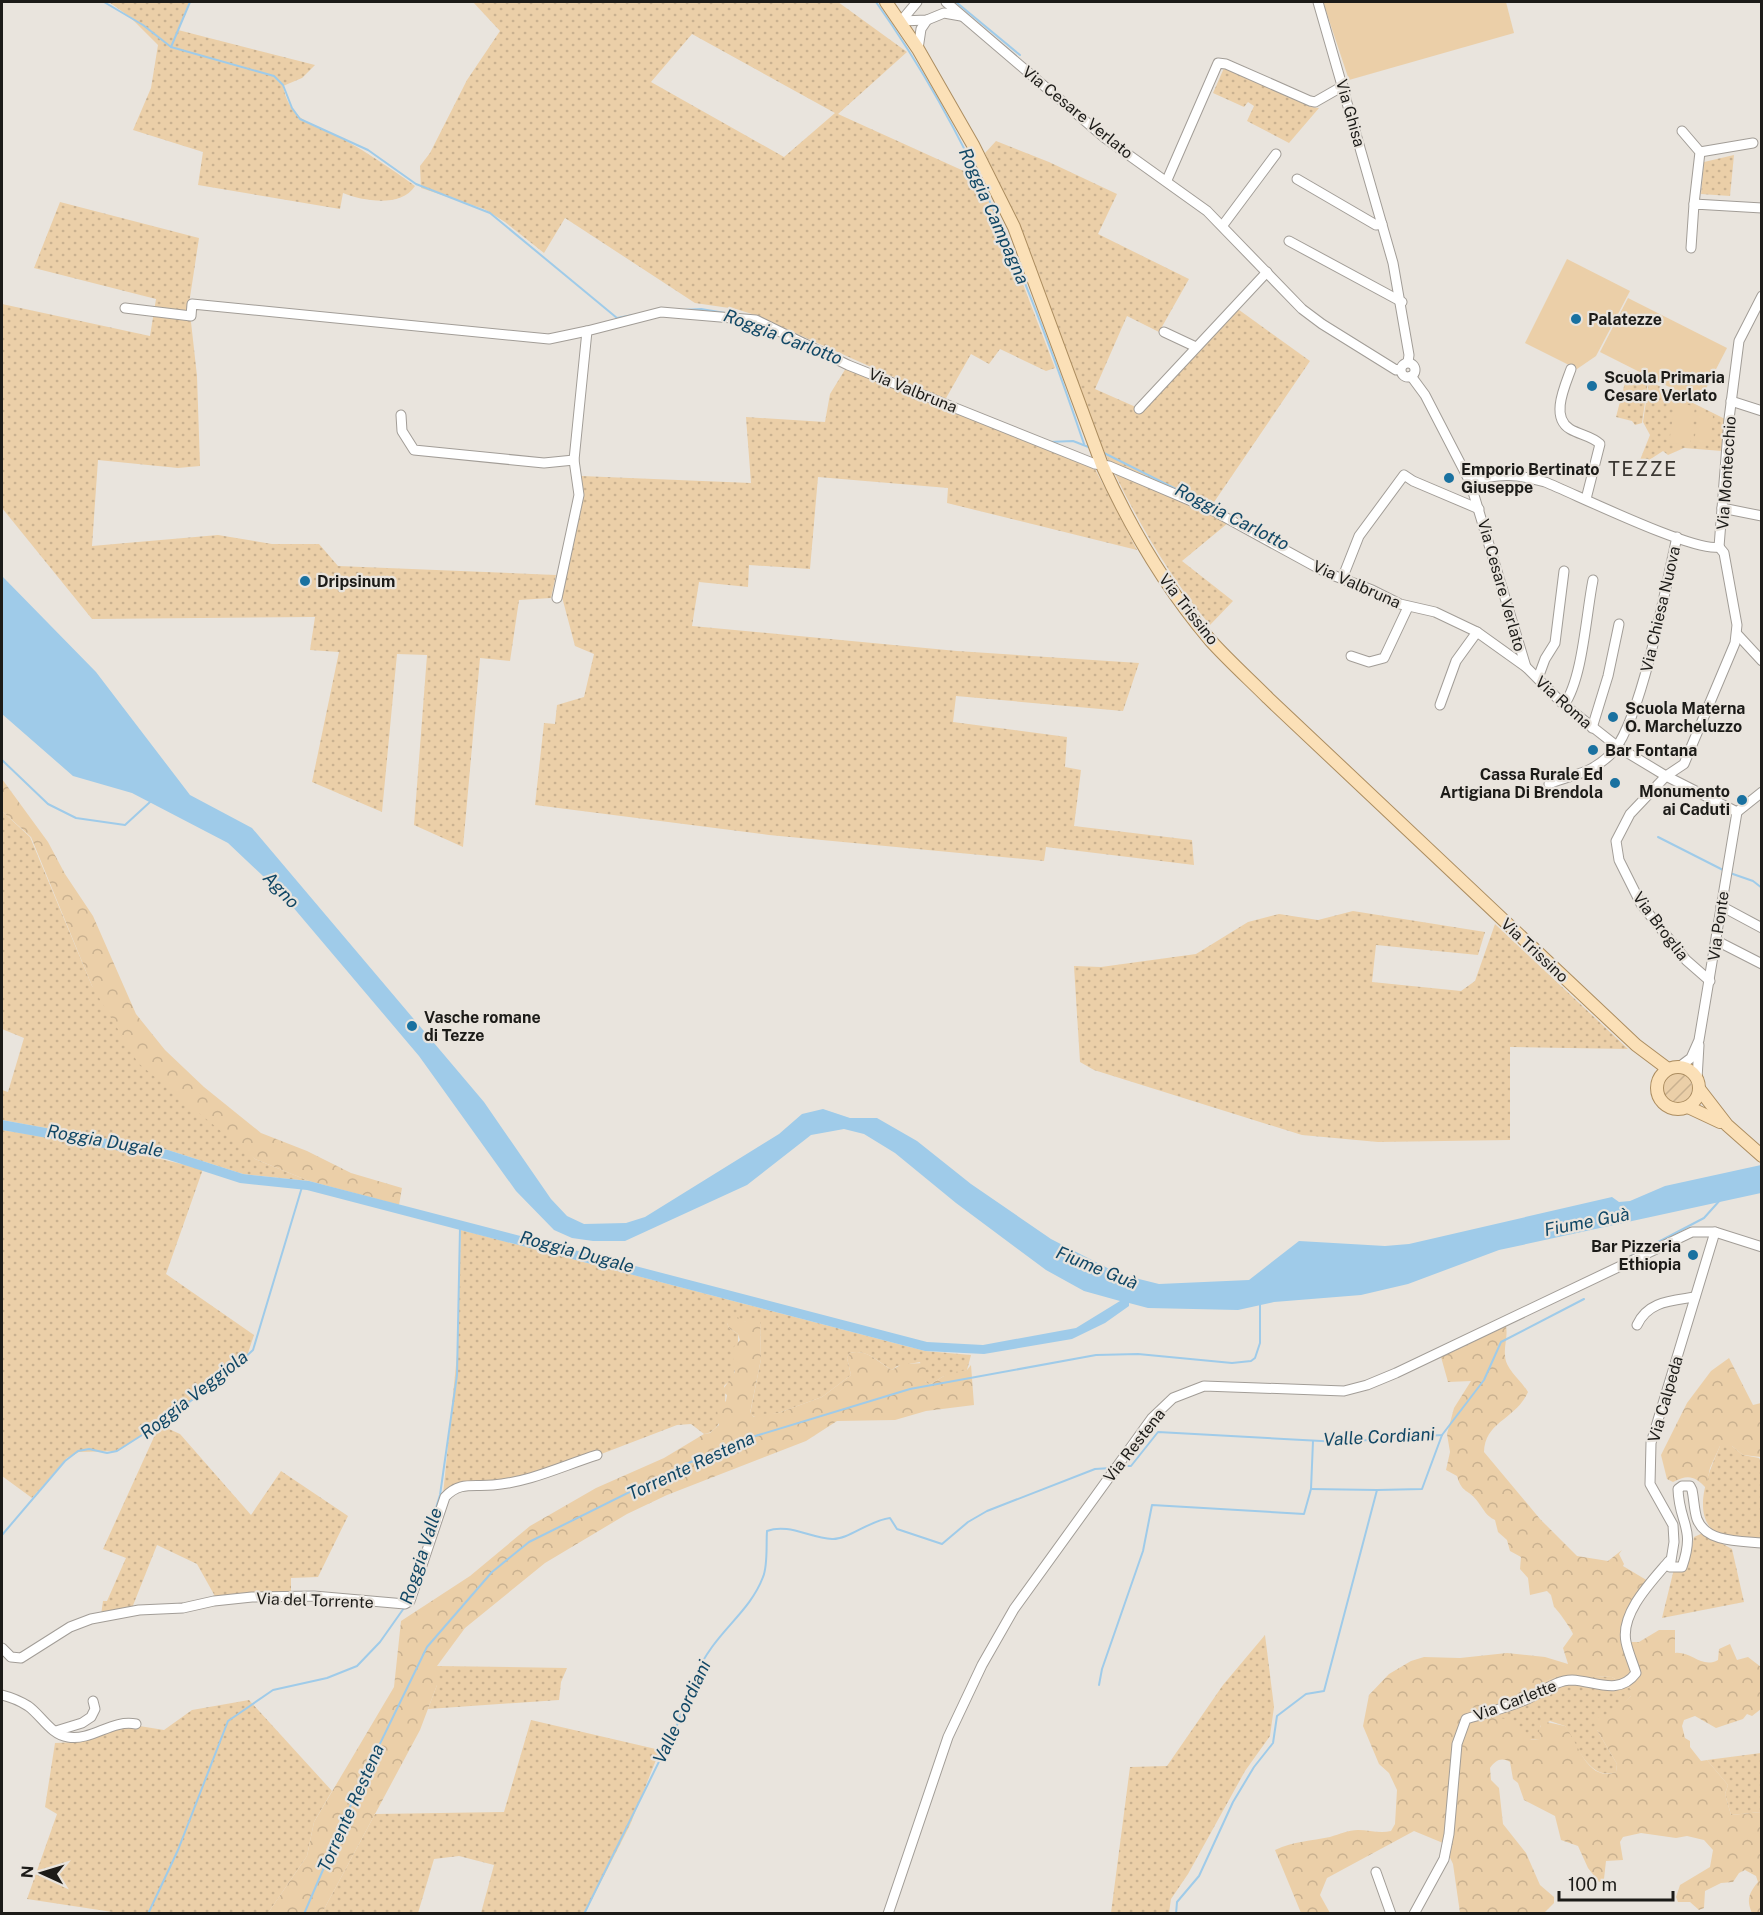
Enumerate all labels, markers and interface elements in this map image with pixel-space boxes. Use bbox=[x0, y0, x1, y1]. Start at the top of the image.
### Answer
street label: Via Cesare Verlato bbox=[1019, 62, 1137, 163]
street label: Via Ghisa bbox=[1332, 77, 1369, 149]
water label: Roggia Campagna bbox=[955, 144, 1034, 287]
water label: Roggia Carlotto bbox=[721, 304, 846, 369]
place label: Palatezze bbox=[1588, 310, 1662, 329]
marker: Palatezze bbox=[1569, 312, 1583, 326]
street label: Via Valbruna bbox=[866, 364, 960, 417]
place label: Scuola Primaria Cesare Verlato bbox=[1604, 368, 1725, 405]
marker: Scuola Primaria Cesare Verlato bbox=[1585, 379, 1599, 393]
street label: Via Montecchio bbox=[1713, 416, 1740, 531]
district label: TEZZE bbox=[1608, 457, 1678, 481]
place label: Emporio Bertinato Giuseppe bbox=[1461, 460, 1600, 497]
marker: Emporio Bertinato Giuseppe bbox=[1442, 471, 1456, 485]
water label: Roggia Carlotto bbox=[1172, 479, 1293, 554]
street label: Via Cesare Verlato bbox=[1474, 517, 1529, 653]
street label: Via Chiesa Nuova bbox=[1637, 544, 1684, 674]
street label: Via Valbruna bbox=[1310, 557, 1404, 612]
street label: Via Trissino bbox=[1155, 570, 1222, 649]
place label: Dripsinum bbox=[317, 572, 395, 591]
marker: Dripsinum bbox=[298, 574, 312, 588]
street label: Via Roma bbox=[1531, 672, 1596, 733]
place label: Scuola Materna O. Marcheluzzo bbox=[1625, 699, 1745, 736]
marker: Scuola Materna O. Marcheluzzo bbox=[1606, 710, 1620, 724]
place label: Bar Fontana bbox=[1605, 741, 1697, 760]
marker: Bar Fontana bbox=[1586, 743, 1600, 757]
place label: Cassa Rurale Ed Artigiana Di Brendola bbox=[1440, 765, 1603, 802]
marker: Cassa Rurale Ed Artigiana Di Brendola bbox=[1608, 776, 1622, 790]
place label: Monumento ai Caduti bbox=[1639, 782, 1730, 819]
marker: Monumento ai Caduti bbox=[1735, 793, 1749, 807]
water label: Agno bbox=[259, 867, 304, 912]
street label: Via Broglia bbox=[1629, 888, 1693, 964]
street label: Via Ponte bbox=[1704, 890, 1733, 962]
street label: Via Trissino bbox=[1497, 914, 1572, 986]
place label: Vasche romane di Tezze bbox=[424, 1008, 541, 1045]
marker: Vasche romane di Tezze bbox=[405, 1019, 419, 1033]
water label: Roggia Dugale bbox=[45, 1120, 165, 1161]
water label: Fiume Guà bbox=[1542, 1203, 1631, 1240]
water label: Roggia Dugale bbox=[518, 1226, 637, 1277]
place label: Bar Pizzeria Ethiopia bbox=[1591, 1237, 1681, 1274]
water label: Fiume Guà bbox=[1053, 1242, 1141, 1294]
marker: Bar Pizzeria Ethiopia bbox=[1686, 1248, 1700, 1262]
water label: Roggia Veggiola bbox=[136, 1346, 252, 1443]
street label: Via Calpeda bbox=[1644, 1354, 1687, 1445]
street label: Via Restena bbox=[1100, 1405, 1169, 1486]
water label: Valle Cordiani bbox=[1323, 1423, 1436, 1450]
water label: Torrente Restena bbox=[624, 1427, 758, 1504]
water label: Roggia Valle bbox=[395, 1505, 446, 1607]
street label: Via del Torrente bbox=[256, 1589, 374, 1612]
water label: Valle Cordiani bbox=[648, 1656, 715, 1767]
street label: Via Carlette bbox=[1471, 1676, 1559, 1725]
water label: Torrente Restena bbox=[313, 1741, 388, 1875]
north arrow bbox=[12, 1843, 72, 1903]
scale bar bbox=[1559, 1864, 1673, 1902]
text: N bbox=[18, 1865, 37, 1879]
text: 100 m bbox=[1568, 1874, 1617, 1895]

